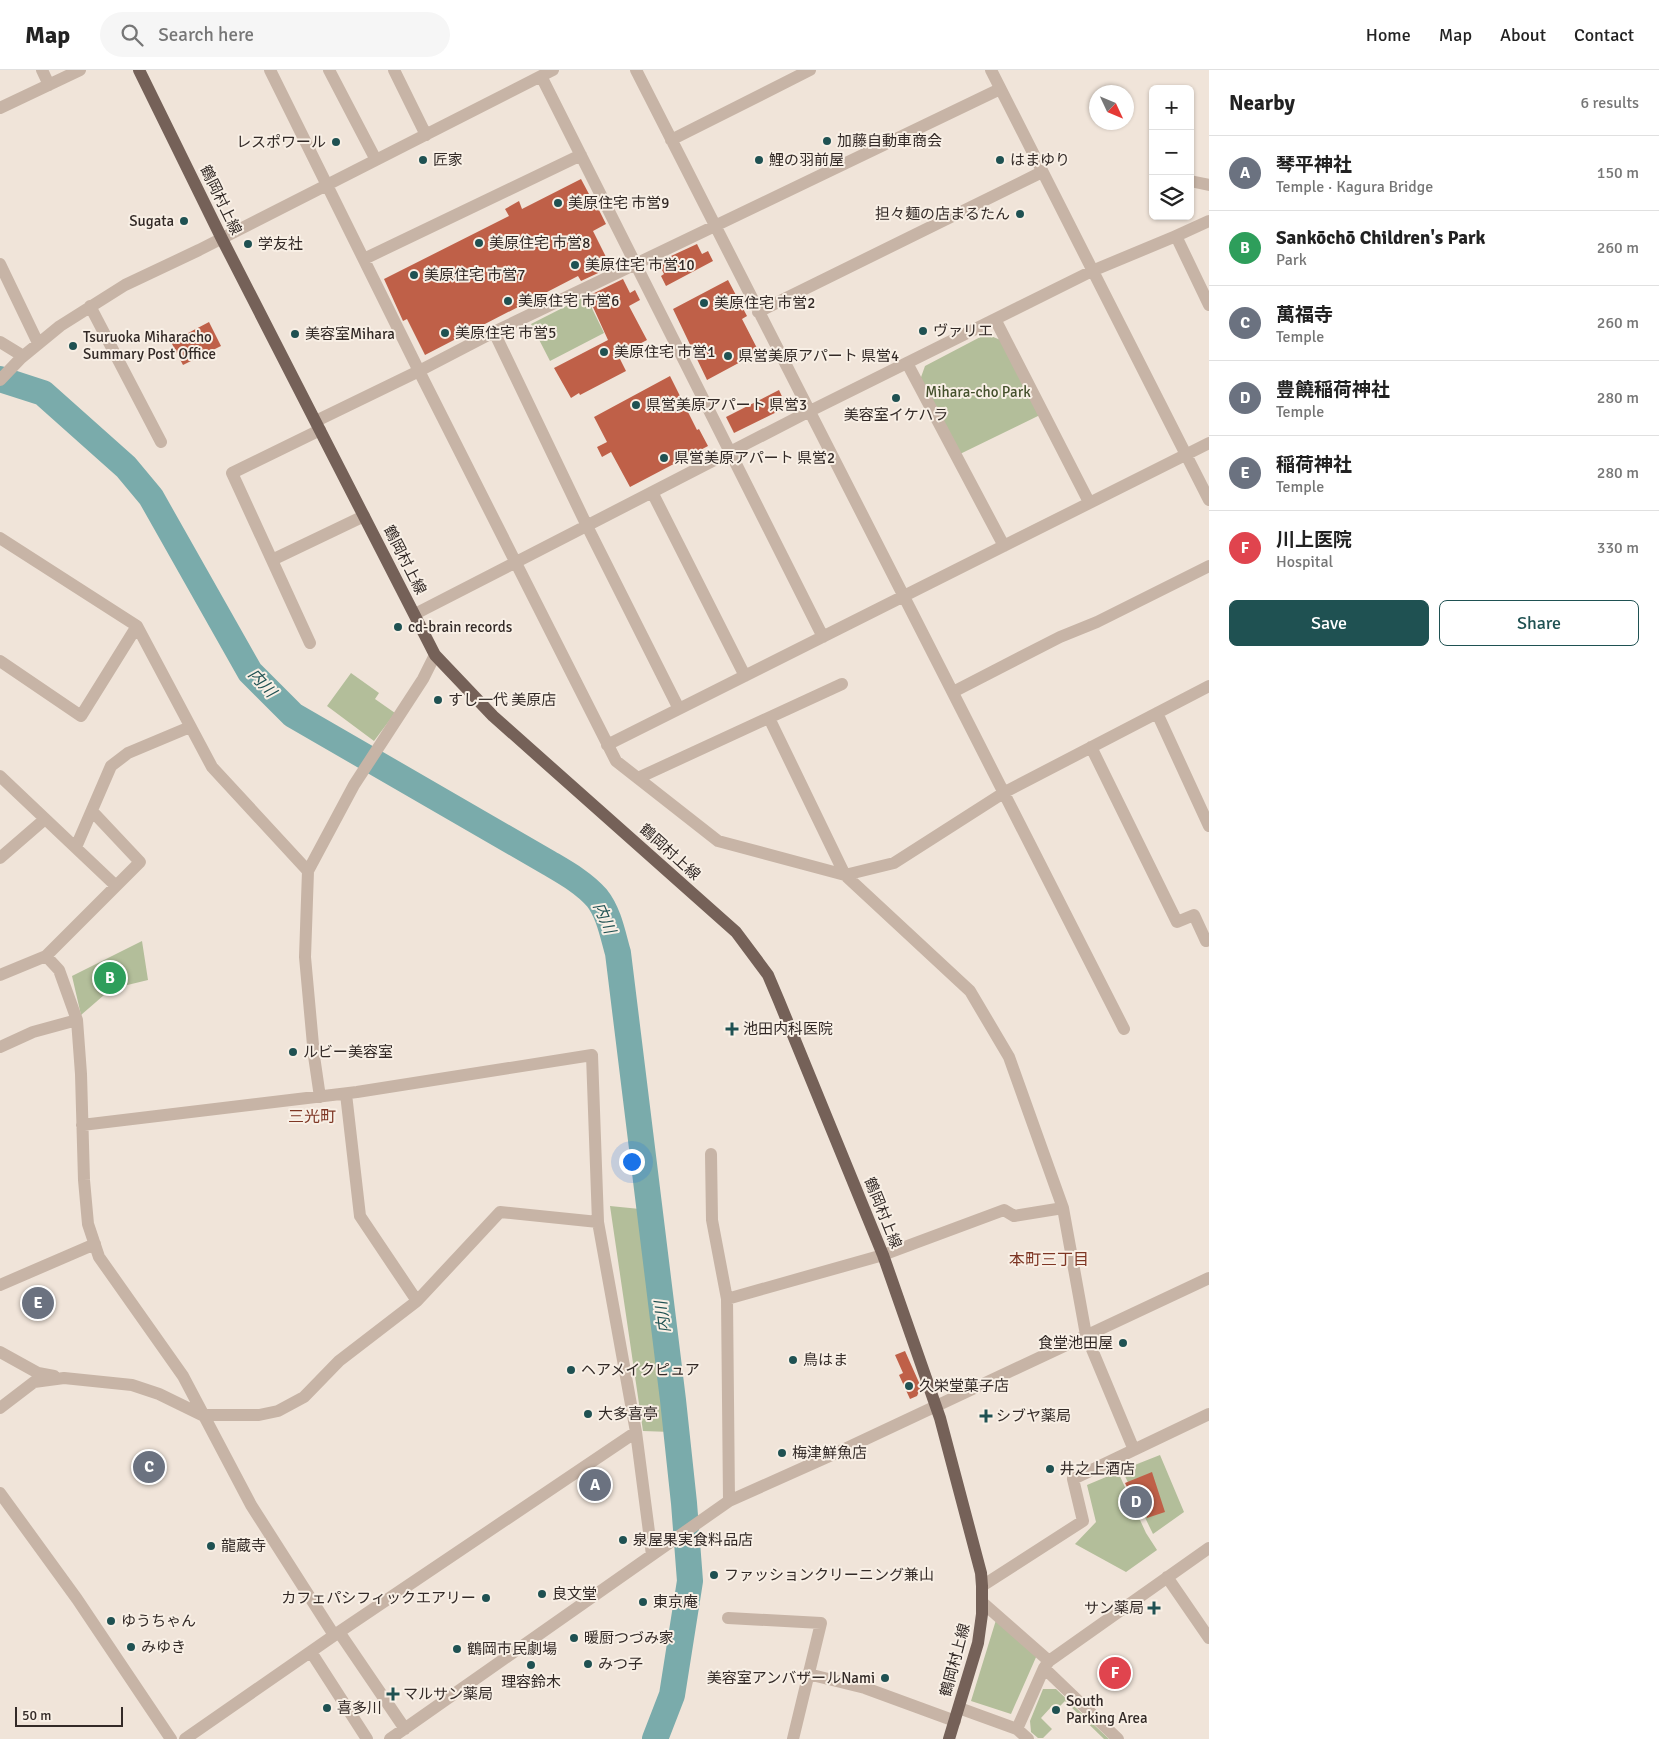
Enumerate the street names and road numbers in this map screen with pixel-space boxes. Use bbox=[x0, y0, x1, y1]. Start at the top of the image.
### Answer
street label: 鶴岡村上線 bbox=[196, 162, 246, 238]
street label: 鶴岡村上線 bbox=[380, 522, 430, 598]
street label: 鶴岡村上線 bbox=[636, 820, 704, 884]
street label: 鶴岡村上線 bbox=[861, 1175, 905, 1251]
street label: 鶴岡村上線 bbox=[937, 1621, 973, 1699]

